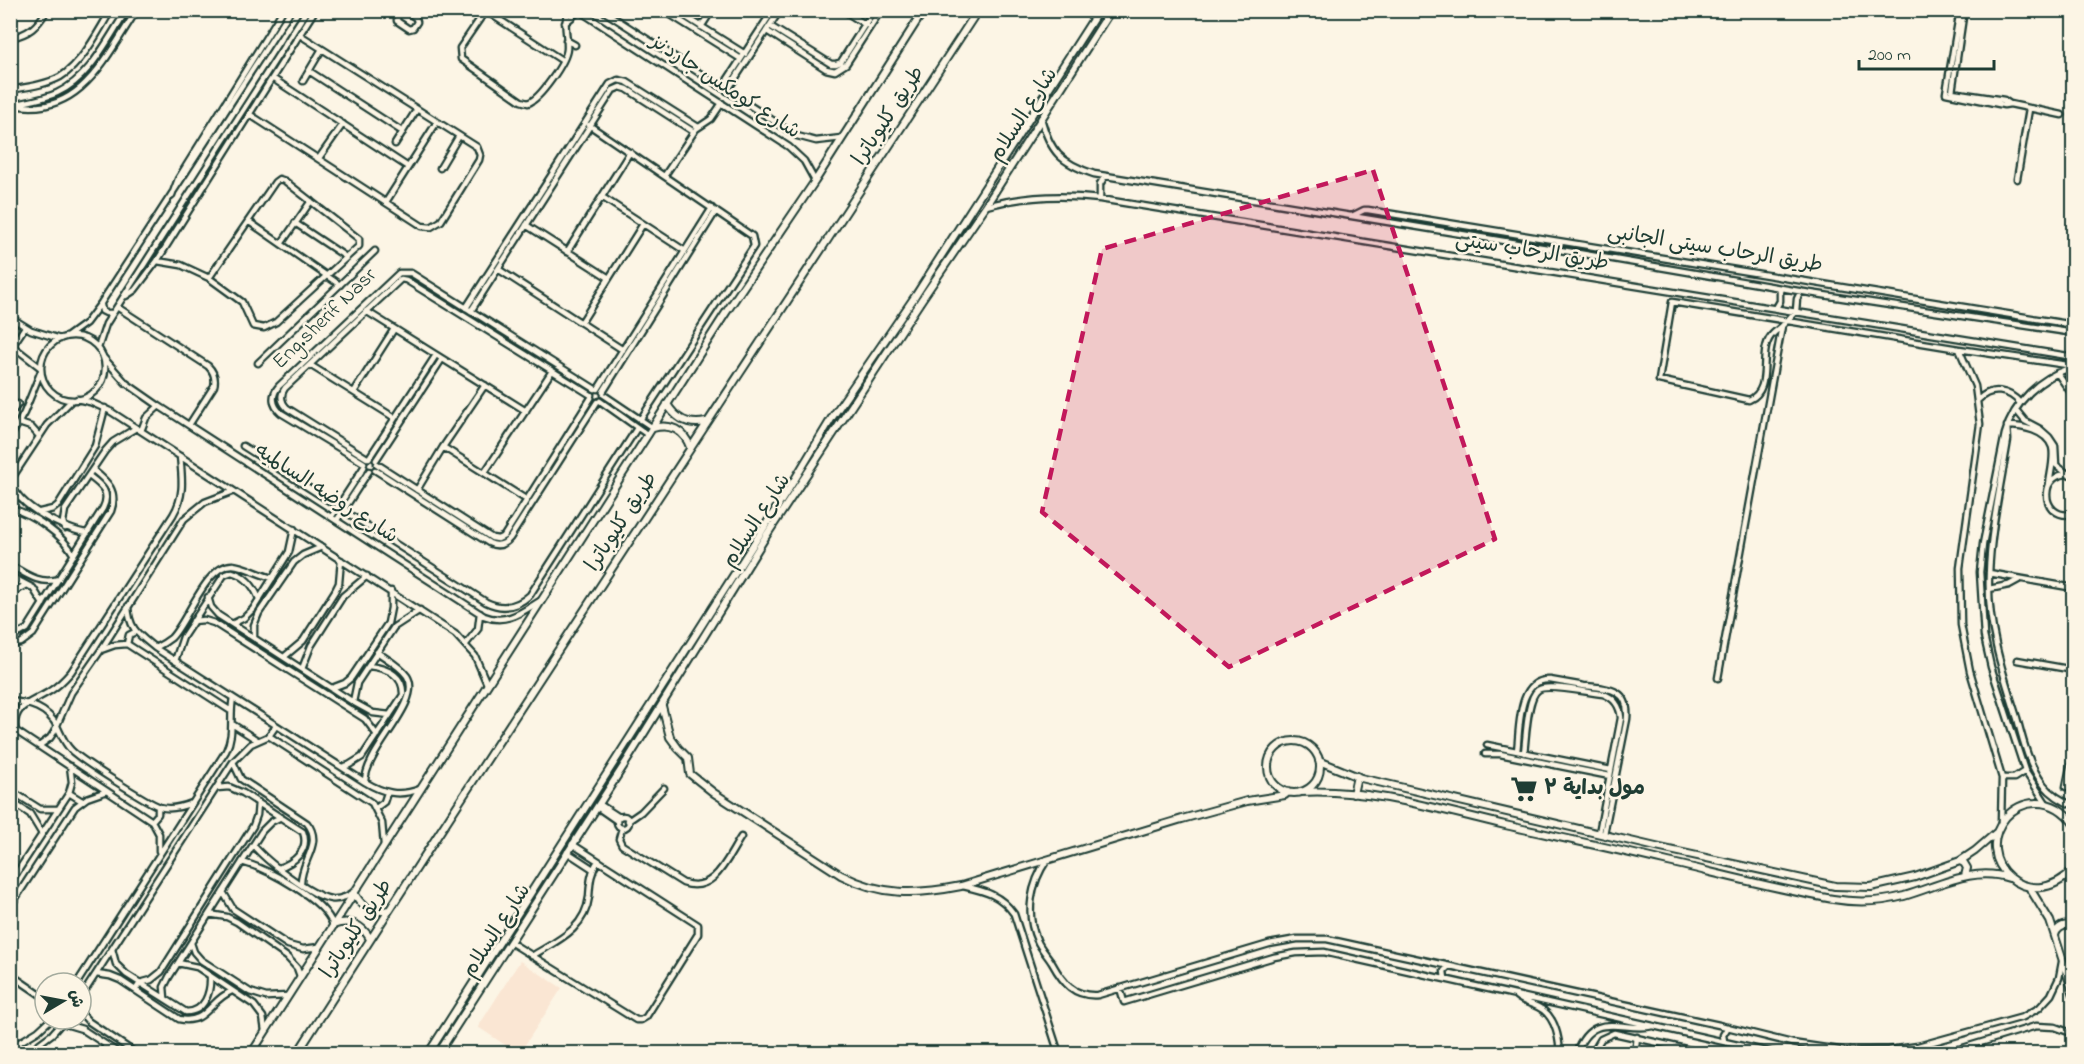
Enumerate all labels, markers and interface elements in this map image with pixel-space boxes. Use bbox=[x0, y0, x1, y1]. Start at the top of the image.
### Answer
street label: شارع كومكس جاردنز bbox=[642, 26, 806, 147]
scale bar bbox=[1859, 33, 1994, 71]
text: 200 m bbox=[1868, 43, 1911, 69]
street label: طريق كليوباترا bbox=[846, 60, 932, 172]
street label: شارع السلام bbox=[982, 62, 1066, 168]
street label: طريق الرحاب سيتى الجانبى bbox=[1605, 217, 1825, 281]
street label: طريق الرحاب سيتى bbox=[1453, 225, 1611, 279]
street label: Eng.sherif Nasr bbox=[266, 261, 386, 378]
street label: شارع روضه السالميه bbox=[248, 436, 404, 552]
street label: طريق كليوباترا bbox=[579, 466, 665, 578]
street label: شارع السلام bbox=[715, 468, 799, 574]
supermarket icon: مول بداية ۲ bbox=[1509, 774, 1539, 804]
place label: مول بداية ۲ bbox=[1544, 774, 1645, 804]
street label: طريق كليوباترا bbox=[314, 873, 400, 985]
street label: شارع السلام bbox=[455, 878, 539, 984]
north arrow bbox=[33, 971, 93, 1031]
text: ش bbox=[62, 988, 89, 1009]

